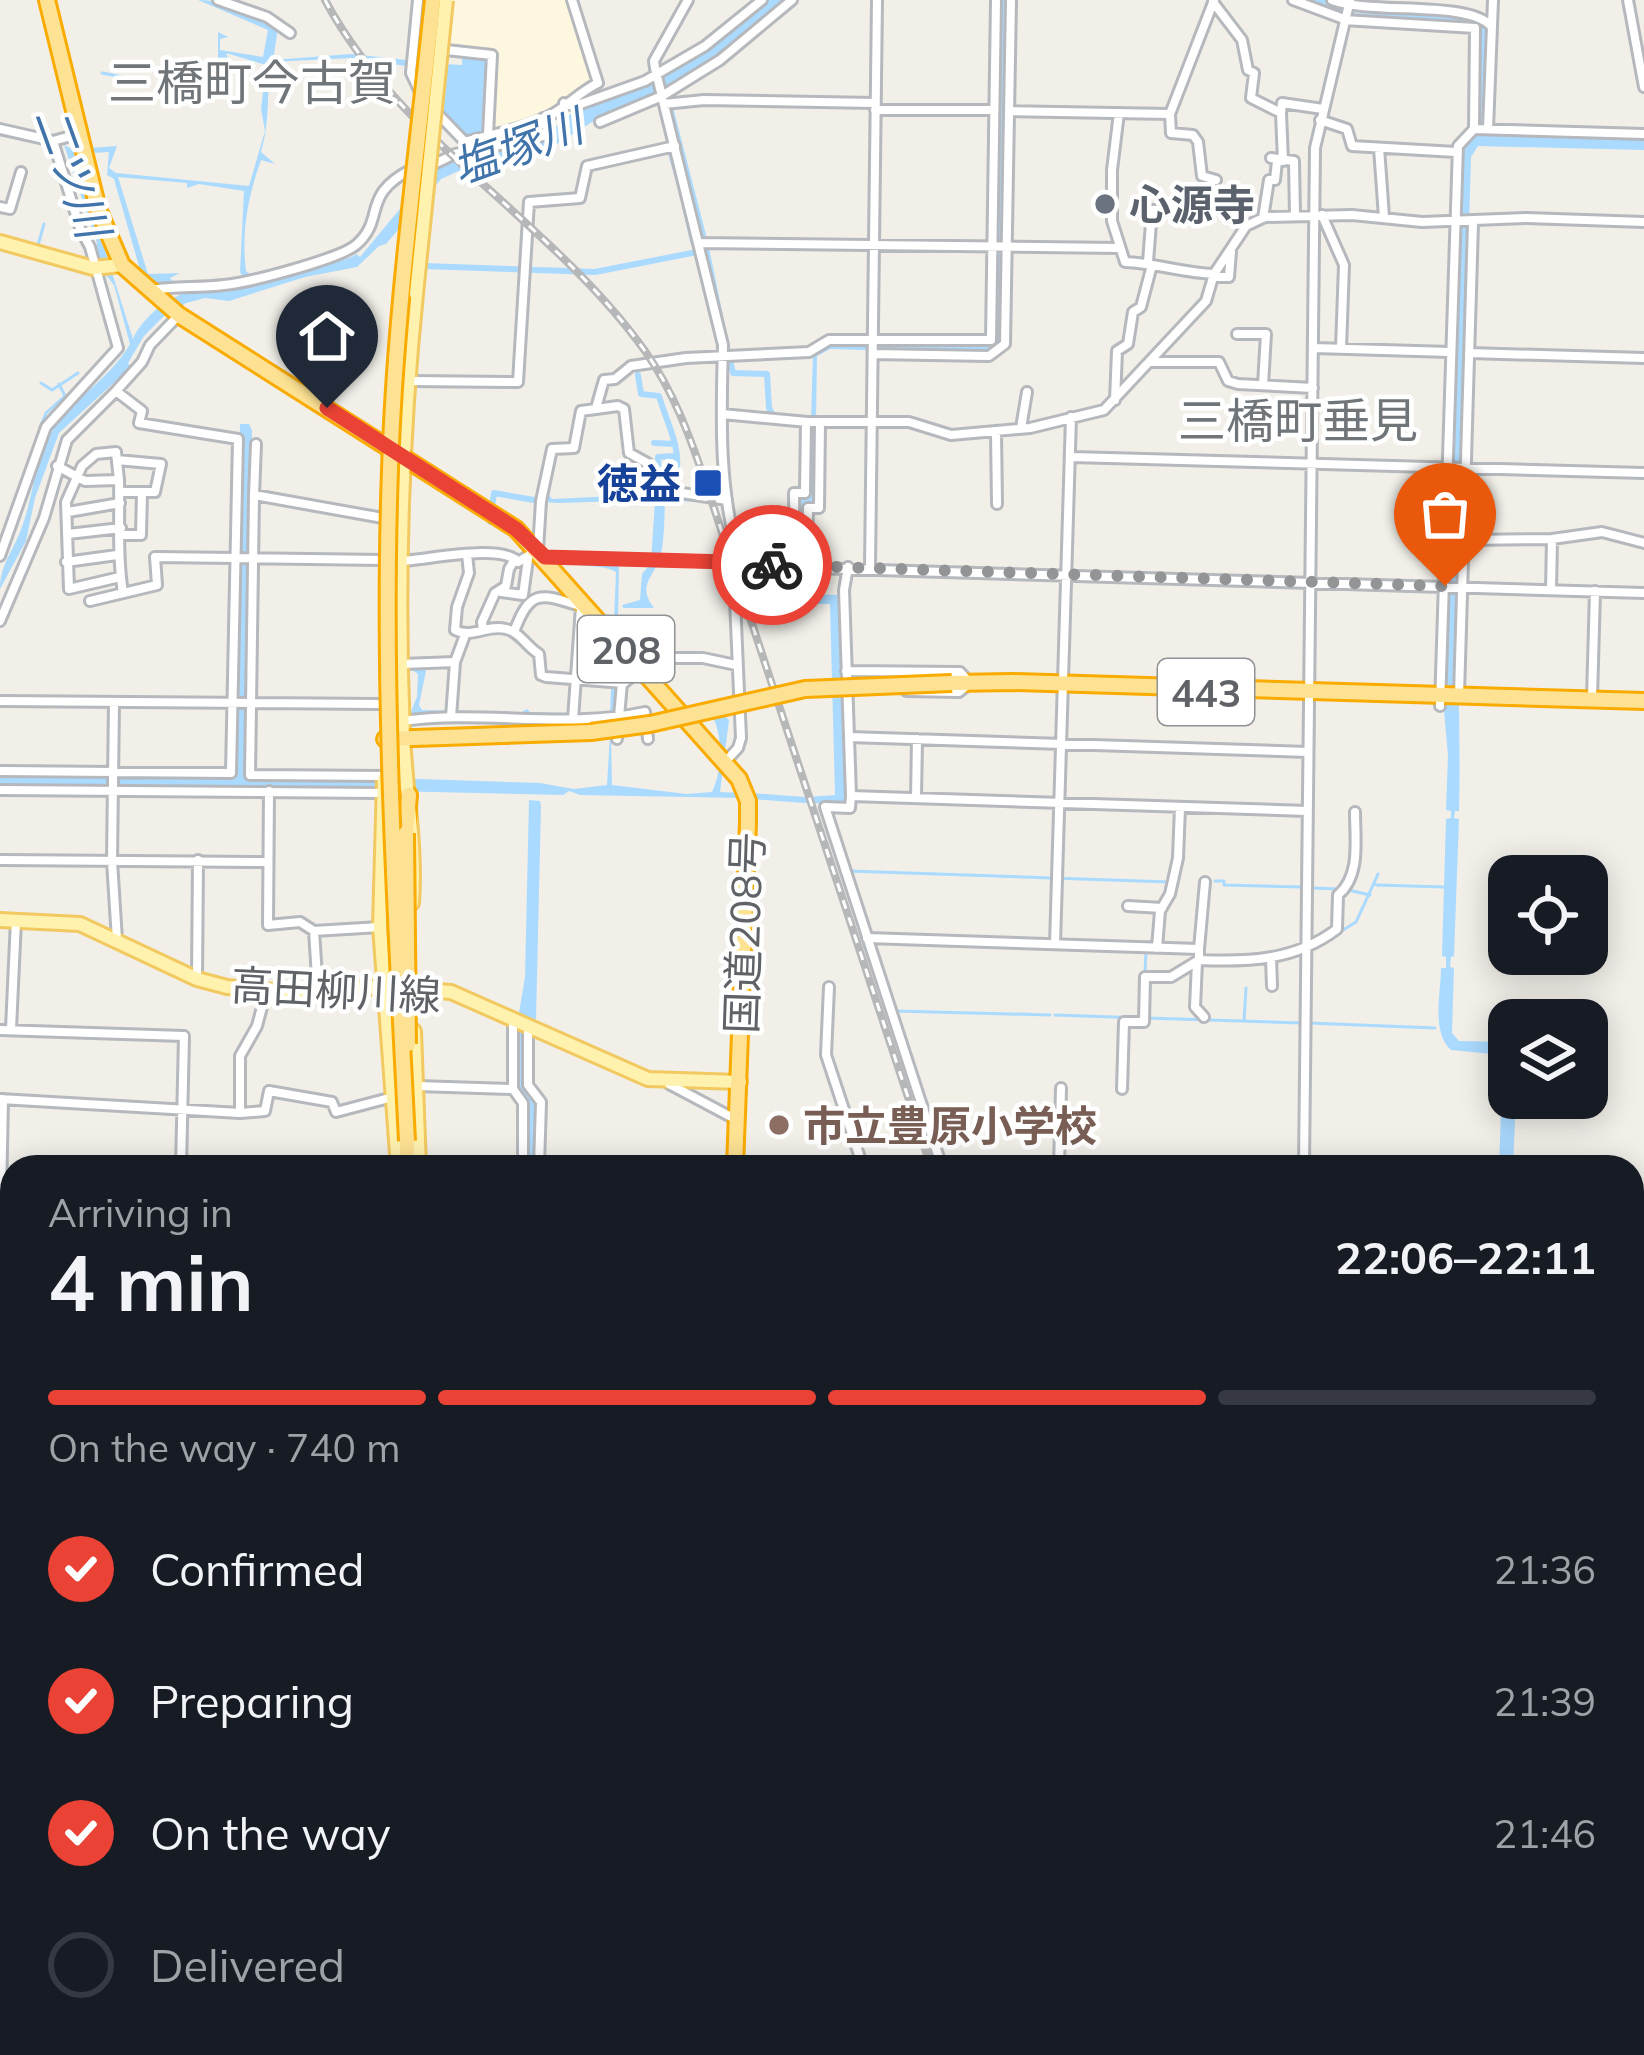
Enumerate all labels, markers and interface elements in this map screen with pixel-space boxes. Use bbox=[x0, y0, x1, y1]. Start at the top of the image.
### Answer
district label: 三橋町今古賀 bbox=[108, 52, 396, 112]
water label: 塩塚川 bbox=[444, 95, 594, 195]
water label: 二ツ川 bbox=[24, 99, 124, 249]
place label: 心源寺 bbox=[1129, 178, 1255, 231]
marker: 心源寺 bbox=[1092, 191, 1118, 217]
pin bbox=[276, 285, 378, 408]
icon: home bbox=[294, 303, 360, 369]
district label: 三橋町垂見 bbox=[1178, 390, 1418, 450]
place label: 徳益 bbox=[597, 457, 681, 510]
pin bbox=[1394, 463, 1496, 586]
marker: 徳益 bbox=[692, 467, 724, 499]
icon: bag bbox=[1412, 481, 1478, 547]
courier bbox=[712, 505, 832, 625]
icon: bike bbox=[739, 532, 805, 598]
road number: 208 bbox=[578, 616, 674, 682]
road number: 443 bbox=[1158, 659, 1254, 725]
street label: 国道208号 bbox=[714, 831, 774, 1035]
map controls bbox=[1488, 855, 1608, 1119]
button: locate bbox=[1488, 855, 1608, 975]
street label: 高田柳川線 bbox=[230, 958, 442, 1022]
button: layers bbox=[1488, 999, 1608, 1119]
place label: 市立豊原小学校 bbox=[803, 1099, 1097, 1152]
marker: 市立豊原小学校 bbox=[766, 1112, 792, 1138]
text: Arriving in bbox=[48, 1188, 233, 1237]
text: 22:06–22:11 bbox=[1335, 1229, 1596, 1285]
text: 4 min bbox=[48, 1233, 254, 1331]
text: On the way · 740 m bbox=[48, 1423, 400, 1472]
icon: check bbox=[48, 1536, 114, 1602]
text: Confirmed bbox=[150, 1541, 364, 1597]
text: 21:36 bbox=[1494, 1545, 1596, 1594]
icon: check bbox=[48, 1668, 114, 1734]
text: Preparing bbox=[150, 1673, 354, 1729]
text: 21:39 bbox=[1494, 1677, 1596, 1726]
icon: check bbox=[48, 1800, 114, 1866]
text: On the way bbox=[150, 1805, 391, 1861]
text: 21:46 bbox=[1494, 1809, 1596, 1858]
text: Delivered bbox=[150, 1937, 345, 1993]

